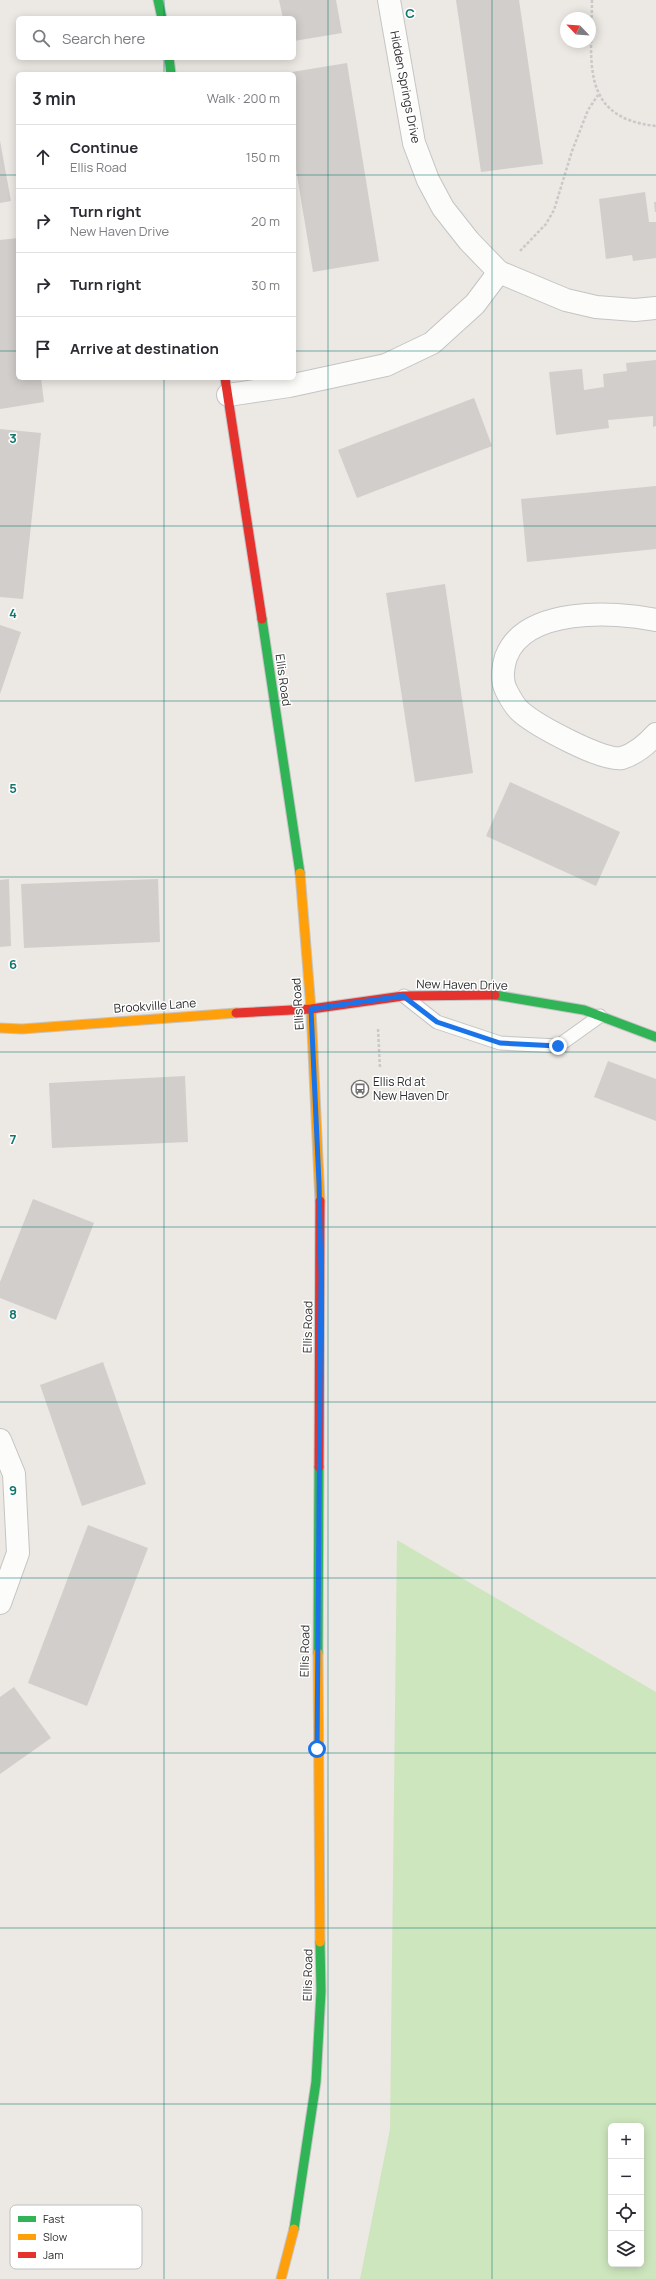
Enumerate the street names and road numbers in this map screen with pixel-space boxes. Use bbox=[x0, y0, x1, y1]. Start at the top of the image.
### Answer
street label: Hidden Springs Drive bbox=[386, 29, 425, 145]
street label: Ellis Road bbox=[271, 653, 296, 707]
street label: New Haven Drive bbox=[416, 975, 508, 994]
street label: Ellis Road bbox=[287, 977, 308, 1031]
street label: Brookville Lane bbox=[113, 994, 197, 1017]
street label: Ellis Road bbox=[299, 1301, 316, 1353]
street label: Ellis Road bbox=[296, 1625, 313, 1677]
street label: Ellis Road bbox=[299, 1949, 316, 2001]

